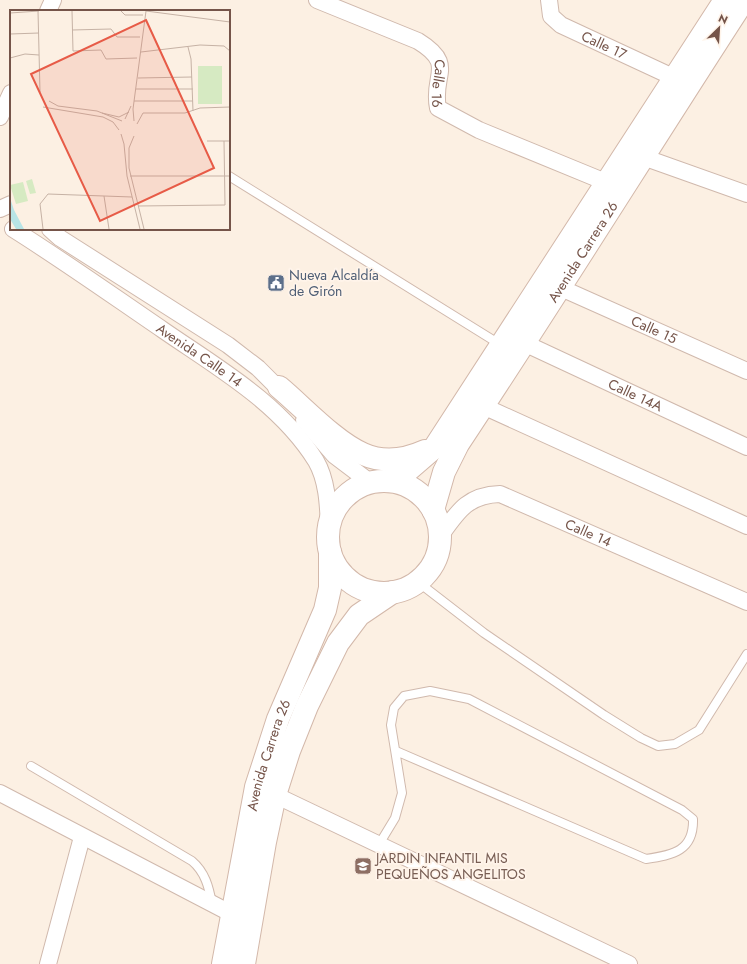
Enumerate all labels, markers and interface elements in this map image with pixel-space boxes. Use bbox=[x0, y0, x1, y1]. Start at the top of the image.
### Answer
north arrow bbox=[699, 8, 739, 48]
inset map bbox=[10, 10, 230, 230]
text: N bbox=[716, 10, 731, 28]
street label: Calle 17 bbox=[578, 26, 631, 64]
street label: Calle 16 bbox=[427, 57, 450, 109]
street label: Avenida Carrera 26 bbox=[543, 197, 623, 306]
place label: Nueva Alcaldía de Girón bbox=[289, 265, 379, 301]
public building icon: Nueva Alcaldía de Girón bbox=[266, 273, 286, 293]
street label: Calle 15 bbox=[628, 311, 680, 349]
street label: Avenida Calle 14 bbox=[152, 318, 247, 392]
street label: Calle 14A bbox=[605, 374, 667, 417]
street label: Calle 14 bbox=[562, 514, 615, 552]
street label: Avenida Carrera 26 bbox=[242, 696, 295, 813]
place label: JARDIN INFANTIL MIS PEQUEÑOS ANGELITOS bbox=[374, 848, 526, 884]
school or university icon: JARDIN INFANTIL MIS PEQUEÑOS ANGELITOS bbox=[353, 856, 373, 876]

